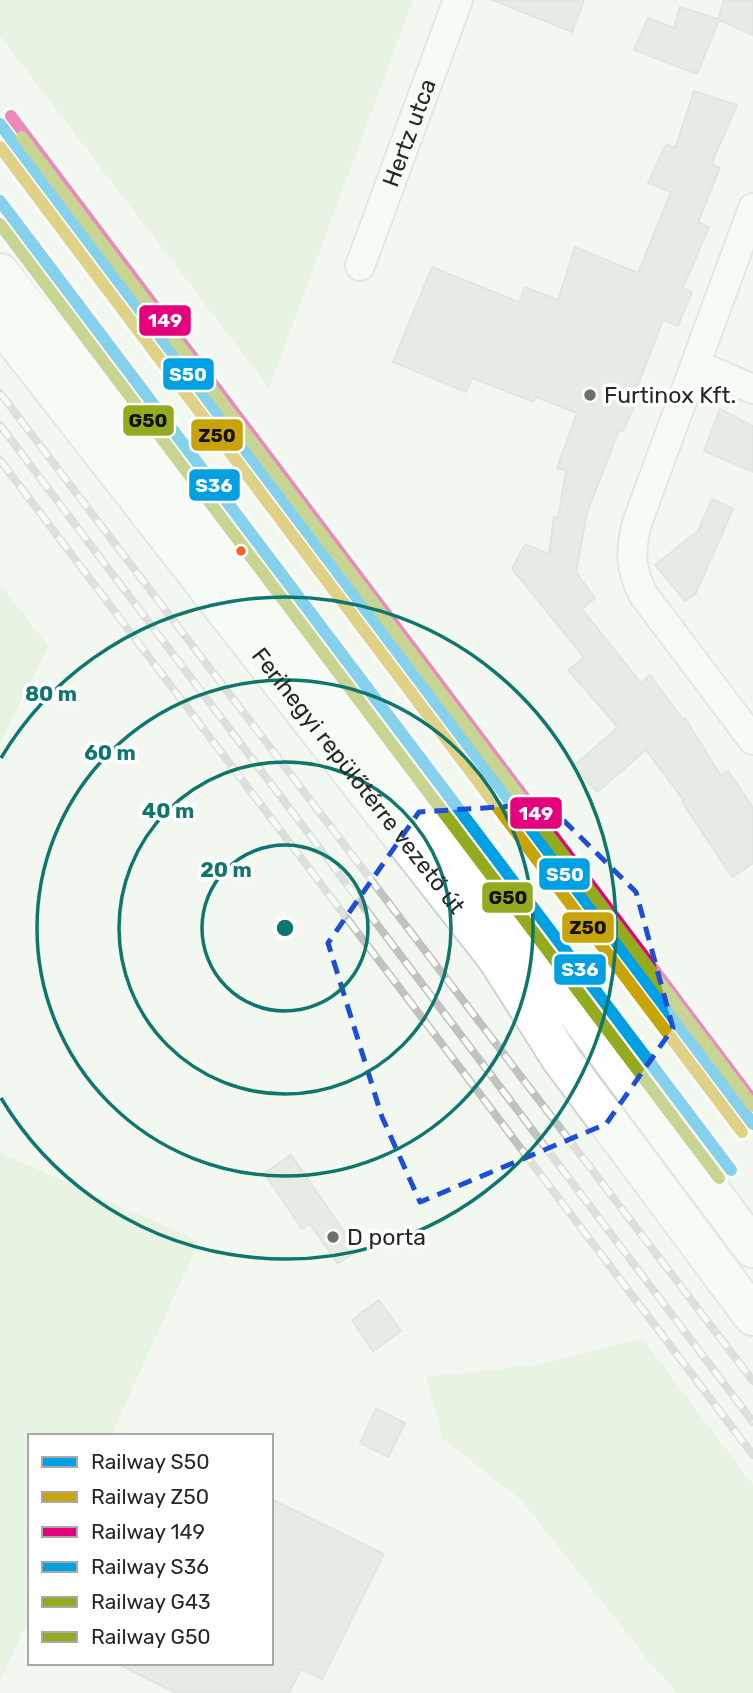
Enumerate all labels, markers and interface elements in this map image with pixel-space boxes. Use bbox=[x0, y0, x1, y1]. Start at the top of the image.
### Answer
street label: Hertz utca bbox=[376, 75, 442, 190]
line badge: 149 bbox=[138, 304, 192, 337]
text: 149 bbox=[148, 309, 182, 332]
line badge: S50 bbox=[162, 357, 215, 391]
text: S50 bbox=[169, 363, 207, 386]
place label: Furtinox Kft. bbox=[604, 381, 736, 409]
marker: Furtinox Kft. bbox=[582, 387, 598, 403]
line badge: G50 bbox=[122, 404, 175, 437]
text: G50 bbox=[129, 409, 167, 432]
line badge: Z50 bbox=[190, 418, 244, 452]
text: Z50 bbox=[198, 424, 236, 447]
line badge: S36 bbox=[188, 468, 241, 502]
text: S36 bbox=[195, 474, 233, 497]
unlabelled marker bbox=[234, 544, 248, 558]
street label: Ferihegyi repülőtérre vezető út bbox=[246, 642, 471, 919]
text: 80 m bbox=[25, 681, 77, 706]
text: 60 m bbox=[84, 740, 136, 765]
line badge: 149 bbox=[509, 796, 563, 830]
text: 40 m bbox=[142, 798, 194, 823]
text: 149 bbox=[519, 802, 553, 825]
text: 20 m bbox=[200, 857, 252, 882]
line badge: S50 bbox=[538, 857, 591, 891]
text: S50 bbox=[546, 863, 584, 886]
line badge: G50 bbox=[481, 881, 534, 914]
text: G50 bbox=[489, 886, 527, 909]
line badge: Z50 bbox=[561, 911, 615, 944]
centre of rings bbox=[273, 916, 297, 940]
text: Z50 bbox=[569, 916, 607, 939]
line badge: S36 bbox=[553, 953, 607, 986]
text: S36 bbox=[561, 958, 599, 981]
place label: D porta bbox=[347, 1223, 426, 1251]
marker: D porta bbox=[325, 1229, 341, 1245]
legend bbox=[28, 1434, 273, 1665]
text: Railway S50 bbox=[91, 1449, 209, 1474]
text: Railway Z50 bbox=[91, 1484, 209, 1509]
text: Railway 149 bbox=[91, 1519, 205, 1544]
text: Railway S36 bbox=[91, 1554, 209, 1579]
text: Railway G43 bbox=[91, 1589, 211, 1614]
text: Railway G50 bbox=[91, 1624, 211, 1649]

